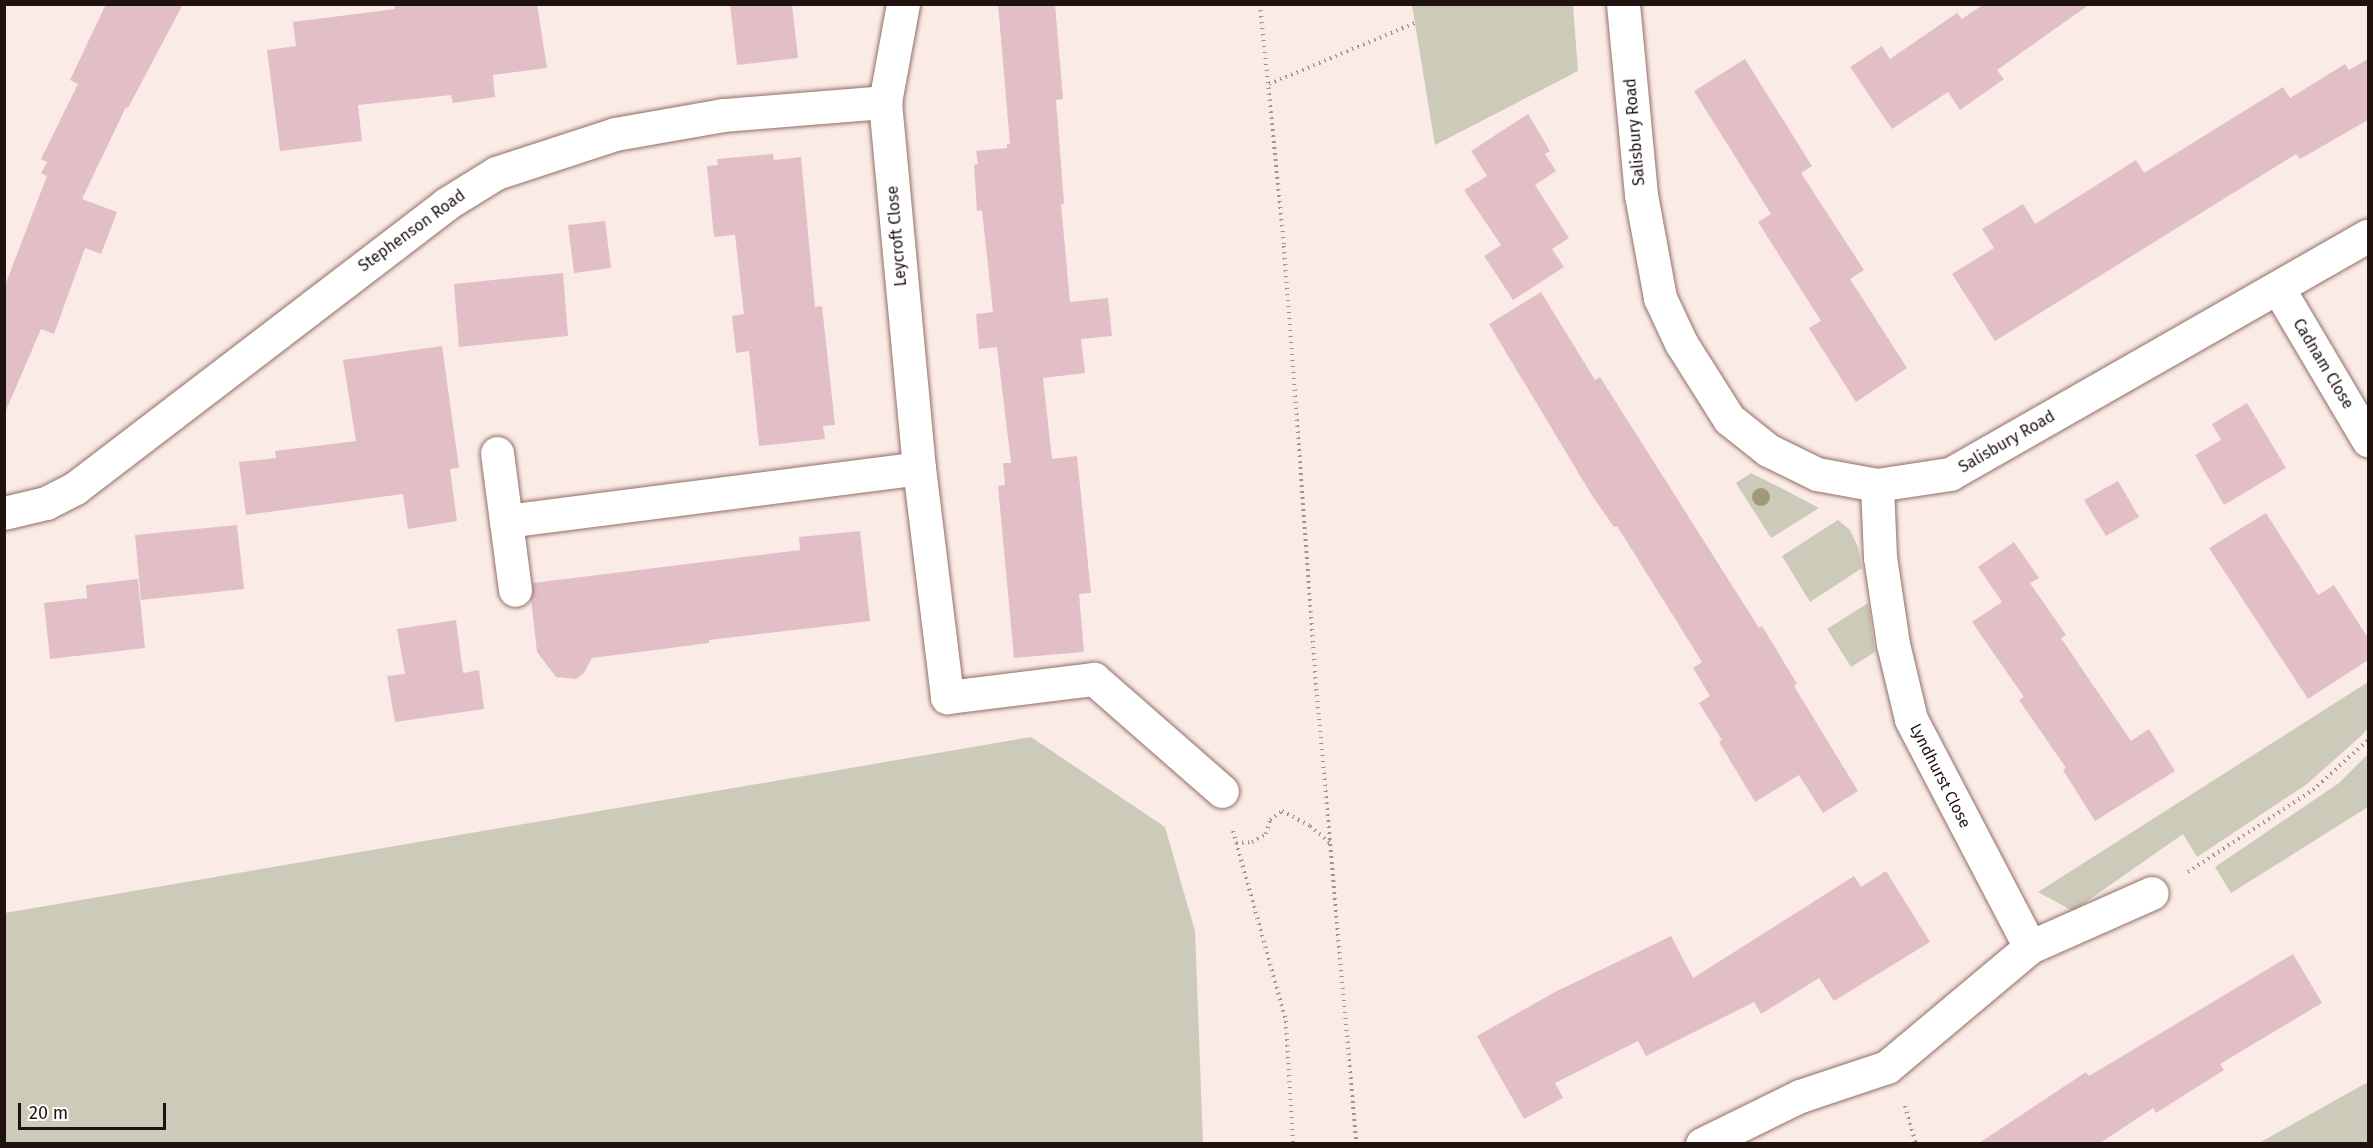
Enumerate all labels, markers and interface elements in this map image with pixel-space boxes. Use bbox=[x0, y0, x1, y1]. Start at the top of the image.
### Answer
street label: Salisbury Road bbox=[1621, 77, 1649, 187]
street label: Leycroft Close bbox=[883, 185, 911, 287]
street label: Stephenson Road bbox=[355, 186, 469, 276]
street label: Cadnam Close bbox=[2288, 315, 2358, 413]
street label: Salisbury Road bbox=[1955, 407, 2059, 477]
street label: Lyndhurst Close bbox=[1905, 721, 1975, 831]
scale bar bbox=[21, 1091, 170, 1129]
text: 20 m bbox=[29, 1102, 68, 1124]

